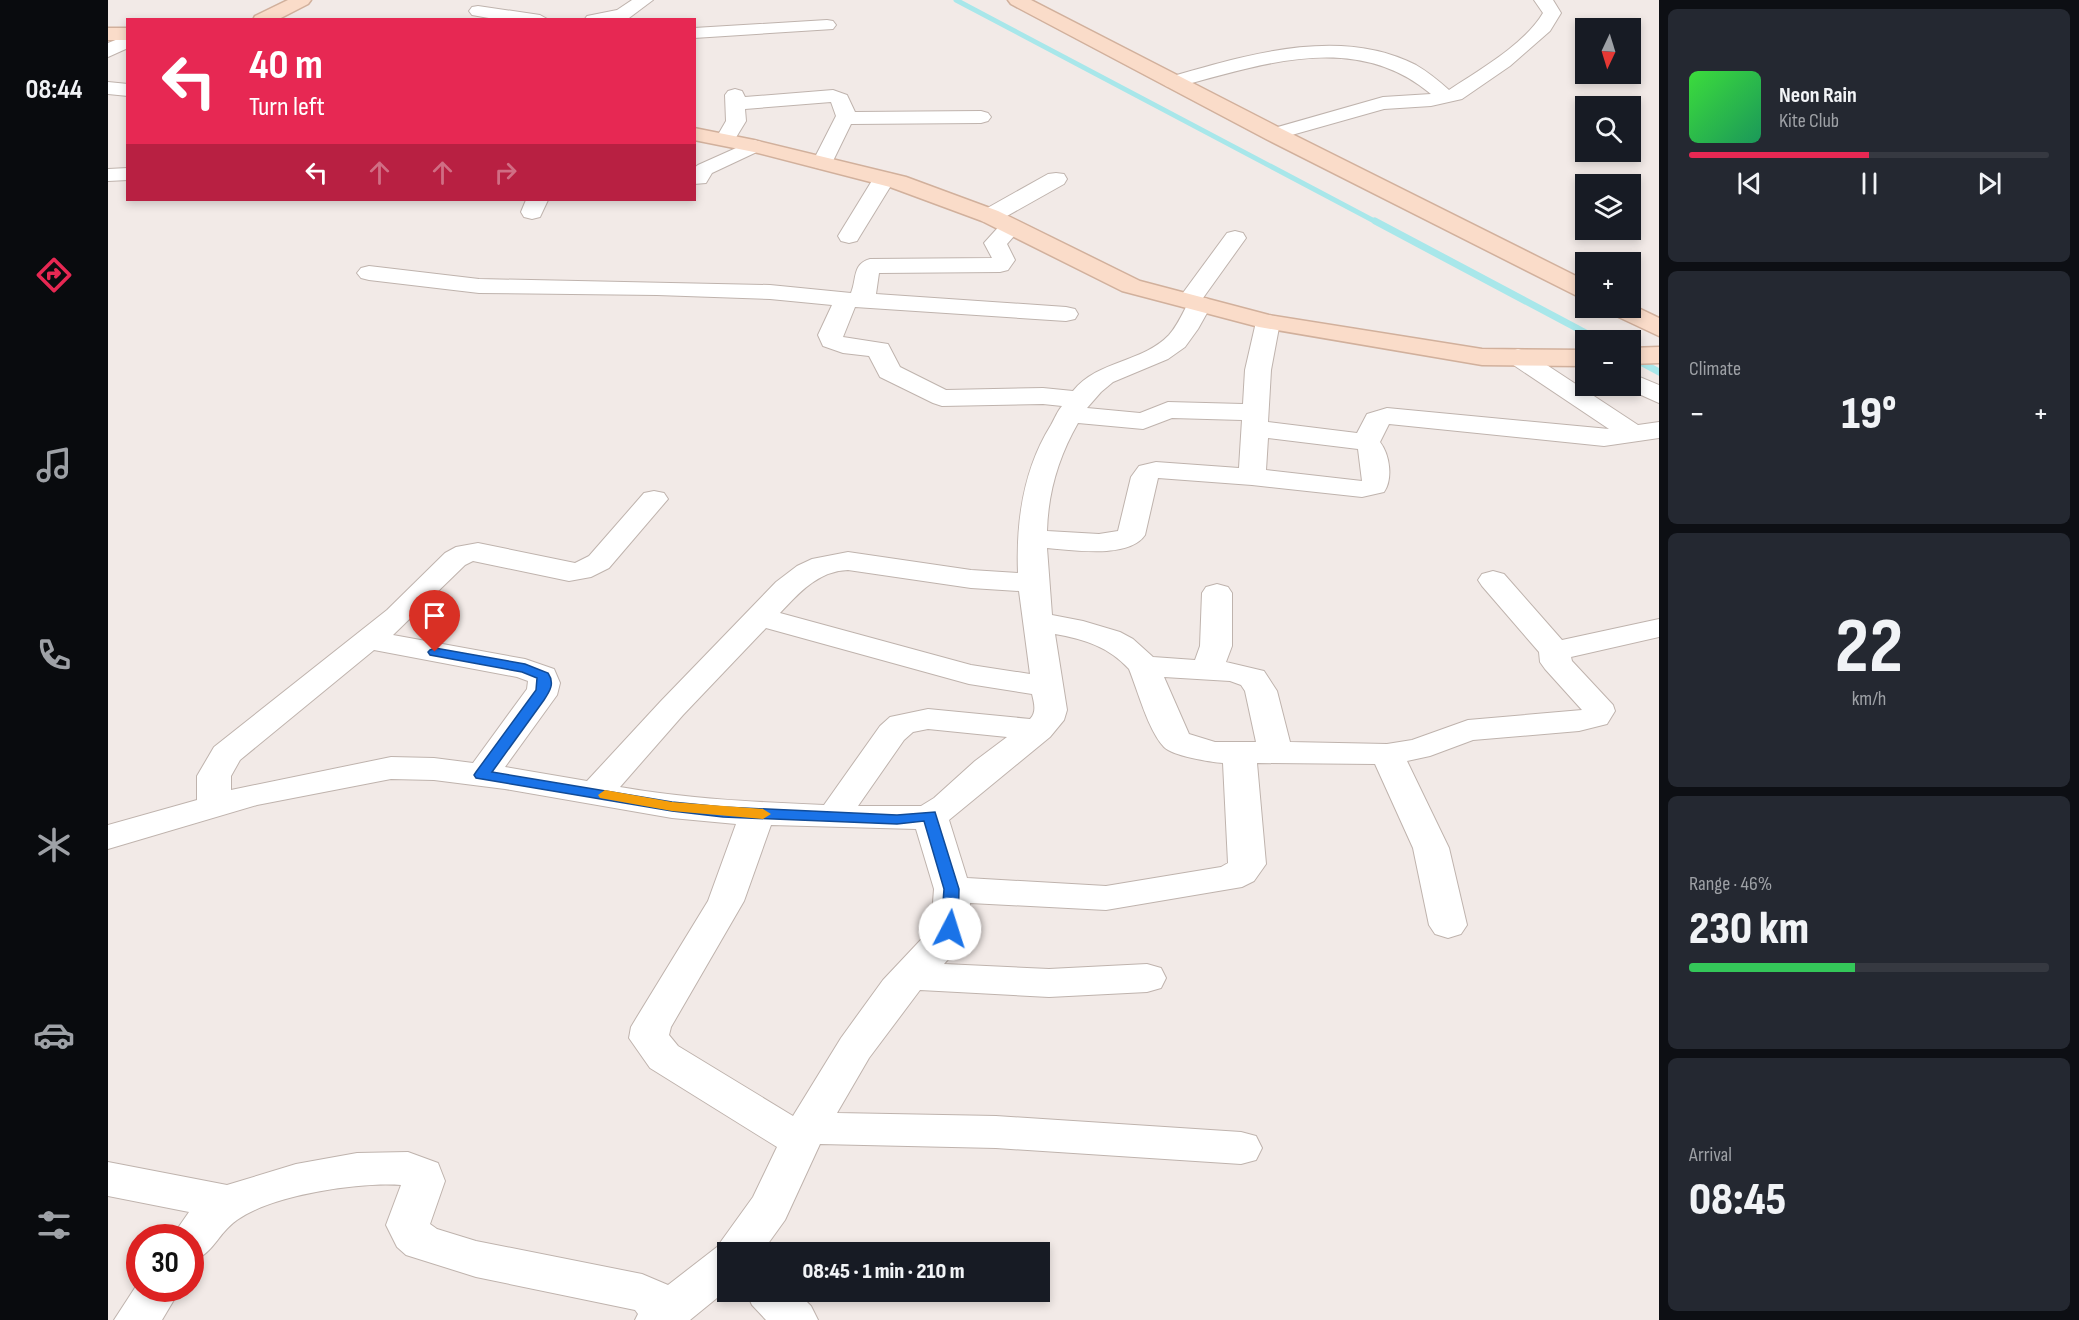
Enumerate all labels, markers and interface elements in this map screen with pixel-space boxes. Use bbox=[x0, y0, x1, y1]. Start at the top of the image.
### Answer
north arrow bbox=[1575, 18, 1641, 84]
map controls bbox=[1575, 18, 1641, 396]
text: 40 m bbox=[249, 40, 323, 91]
icon: left bbox=[150, 42, 228, 120]
text: 08:44 bbox=[26, 74, 82, 106]
text: Neon Rain bbox=[1779, 82, 1857, 109]
text: Turn left bbox=[249, 91, 325, 123]
button: search bbox=[1575, 96, 1641, 162]
text: Kite Club bbox=[1779, 109, 1839, 133]
icon: left bbox=[300, 156, 333, 189]
icon: ahead bbox=[363, 156, 396, 189]
icon: ahead bbox=[426, 156, 459, 189]
icon: right bbox=[489, 156, 522, 189]
icon: previous bbox=[1733, 167, 1766, 200]
icon: pause bbox=[1853, 167, 1886, 200]
icon: next bbox=[1973, 167, 2006, 200]
button: layers bbox=[1575, 174, 1641, 240]
button: + bbox=[1575, 252, 1641, 318]
icon: directions bbox=[33, 254, 75, 296]
button: − bbox=[1575, 330, 1641, 396]
text: Climate bbox=[1689, 357, 1741, 381]
text: 19° bbox=[1842, 387, 1896, 442]
text: − bbox=[1689, 394, 1705, 434]
text: + bbox=[2033, 394, 2049, 434]
icon: music bbox=[33, 444, 75, 486]
pin bbox=[409, 590, 460, 652]
icon: arrive bbox=[418, 599, 451, 632]
text: 22 bbox=[1835, 601, 1903, 694]
icon: phone bbox=[33, 634, 75, 676]
text: km/h bbox=[1852, 687, 1886, 711]
icon: climate bbox=[33, 824, 75, 866]
text: Range · 46% bbox=[1689, 872, 1772, 896]
position arrow bbox=[918, 897, 982, 961]
text: 230 km bbox=[1689, 902, 1809, 957]
icon: car bbox=[33, 1014, 75, 1056]
text: Arrival bbox=[1689, 1143, 1732, 1167]
text: 08:45 bbox=[1689, 1173, 1786, 1228]
icon: filters bbox=[33, 1204, 75, 1246]
speed limit sign: 30 bbox=[126, 1224, 204, 1302]
text: 08:45 · 1 min · 210 m bbox=[802, 1258, 965, 1285]

